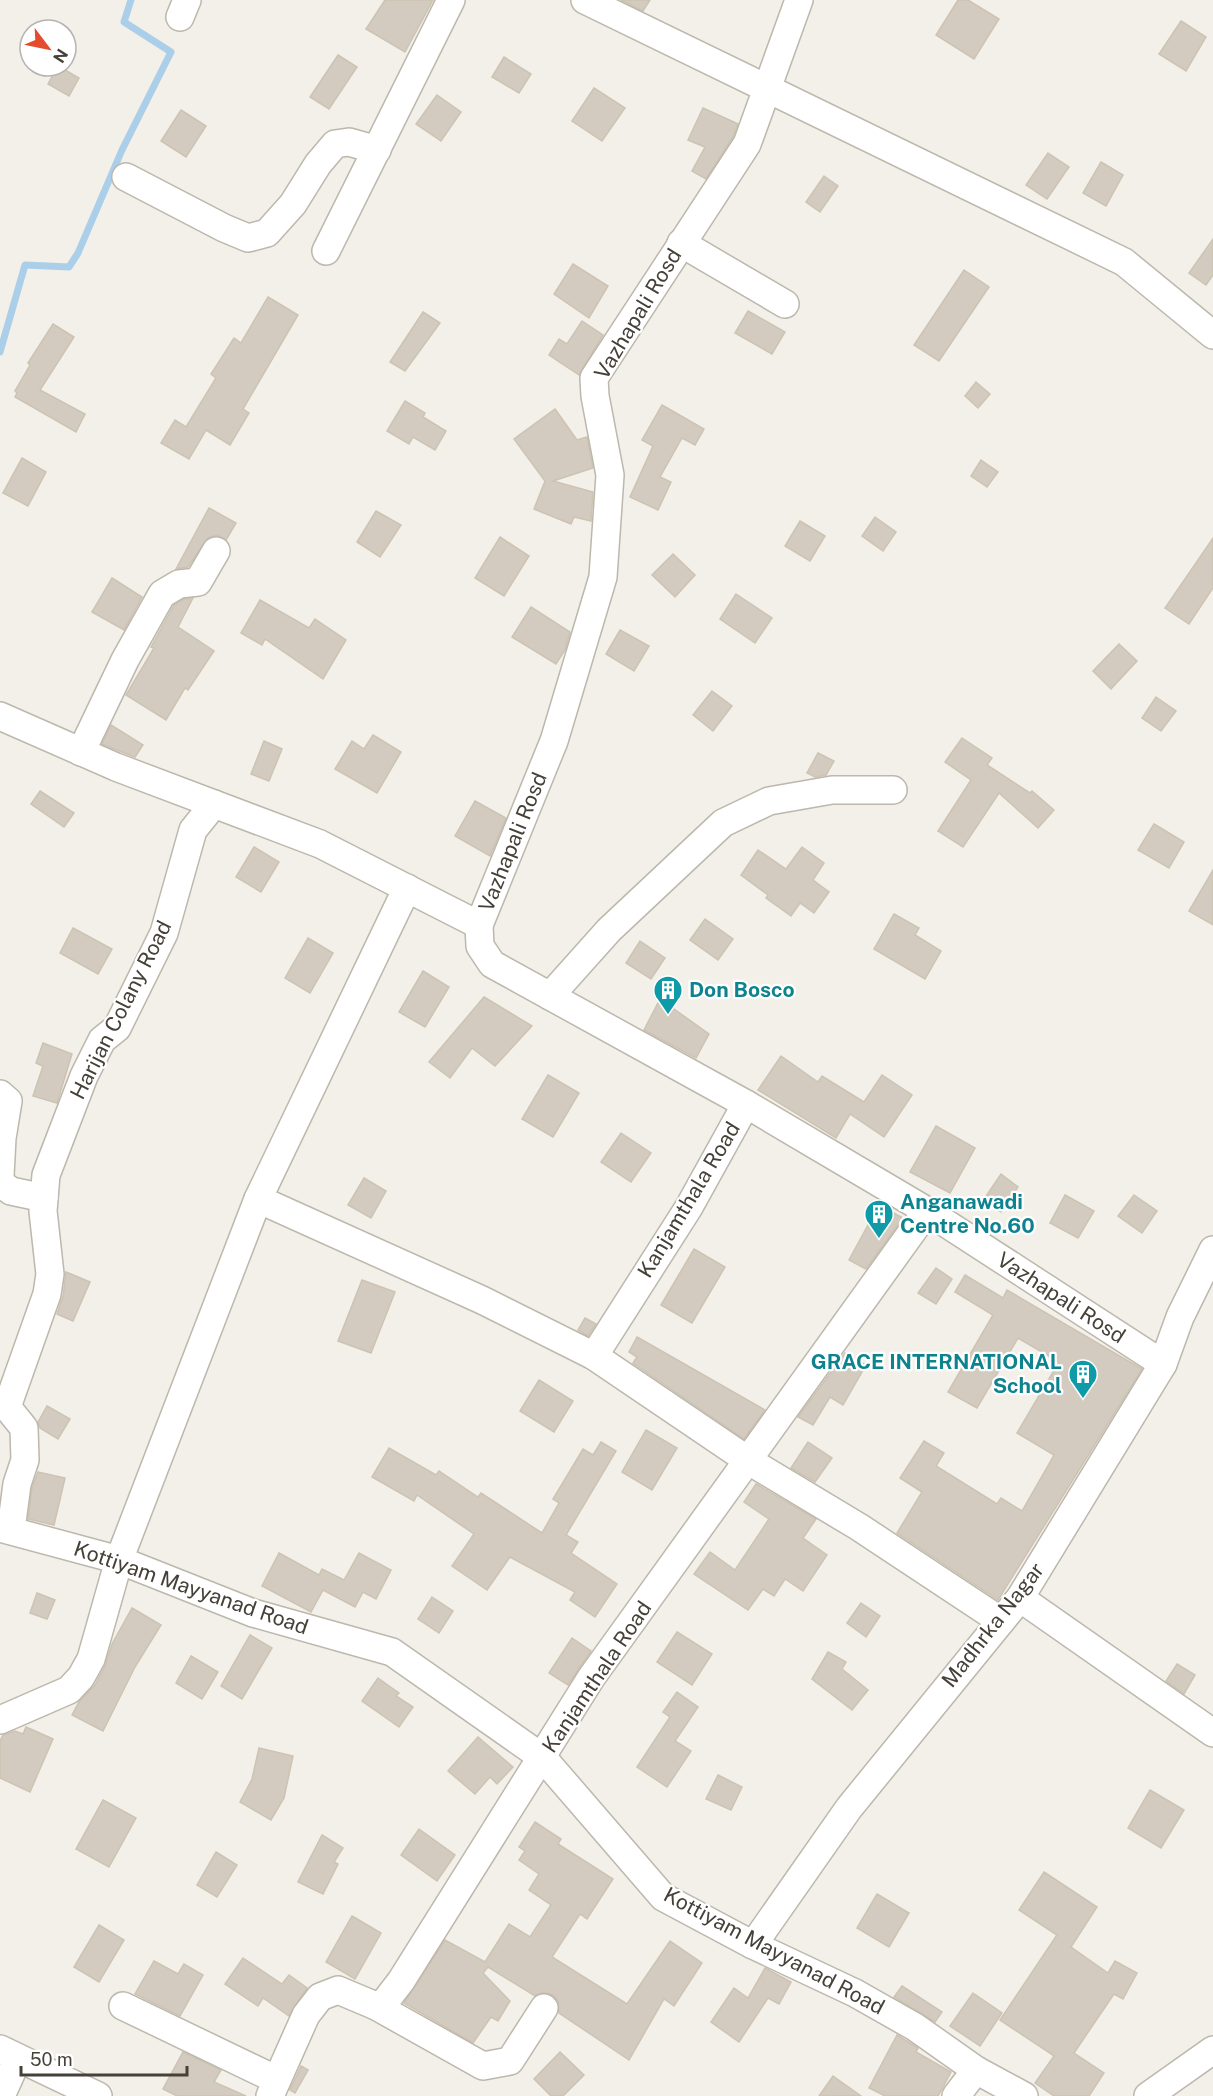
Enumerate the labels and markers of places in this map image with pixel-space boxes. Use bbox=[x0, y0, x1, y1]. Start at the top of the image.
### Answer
building icon: Don Bosco bbox=[652, 974, 684, 1016]
place label: Don Bosco bbox=[689, 977, 795, 1002]
place label: Anganawadi Centre No.60 bbox=[900, 1189, 1035, 1238]
building icon: Anganawadi Centre No.60 bbox=[863, 1198, 895, 1240]
place label: GRACE INTERNATIONAL School bbox=[811, 1349, 1062, 1398]
building icon: GRACE INTERNATIONAL School bbox=[1067, 1358, 1099, 1400]

